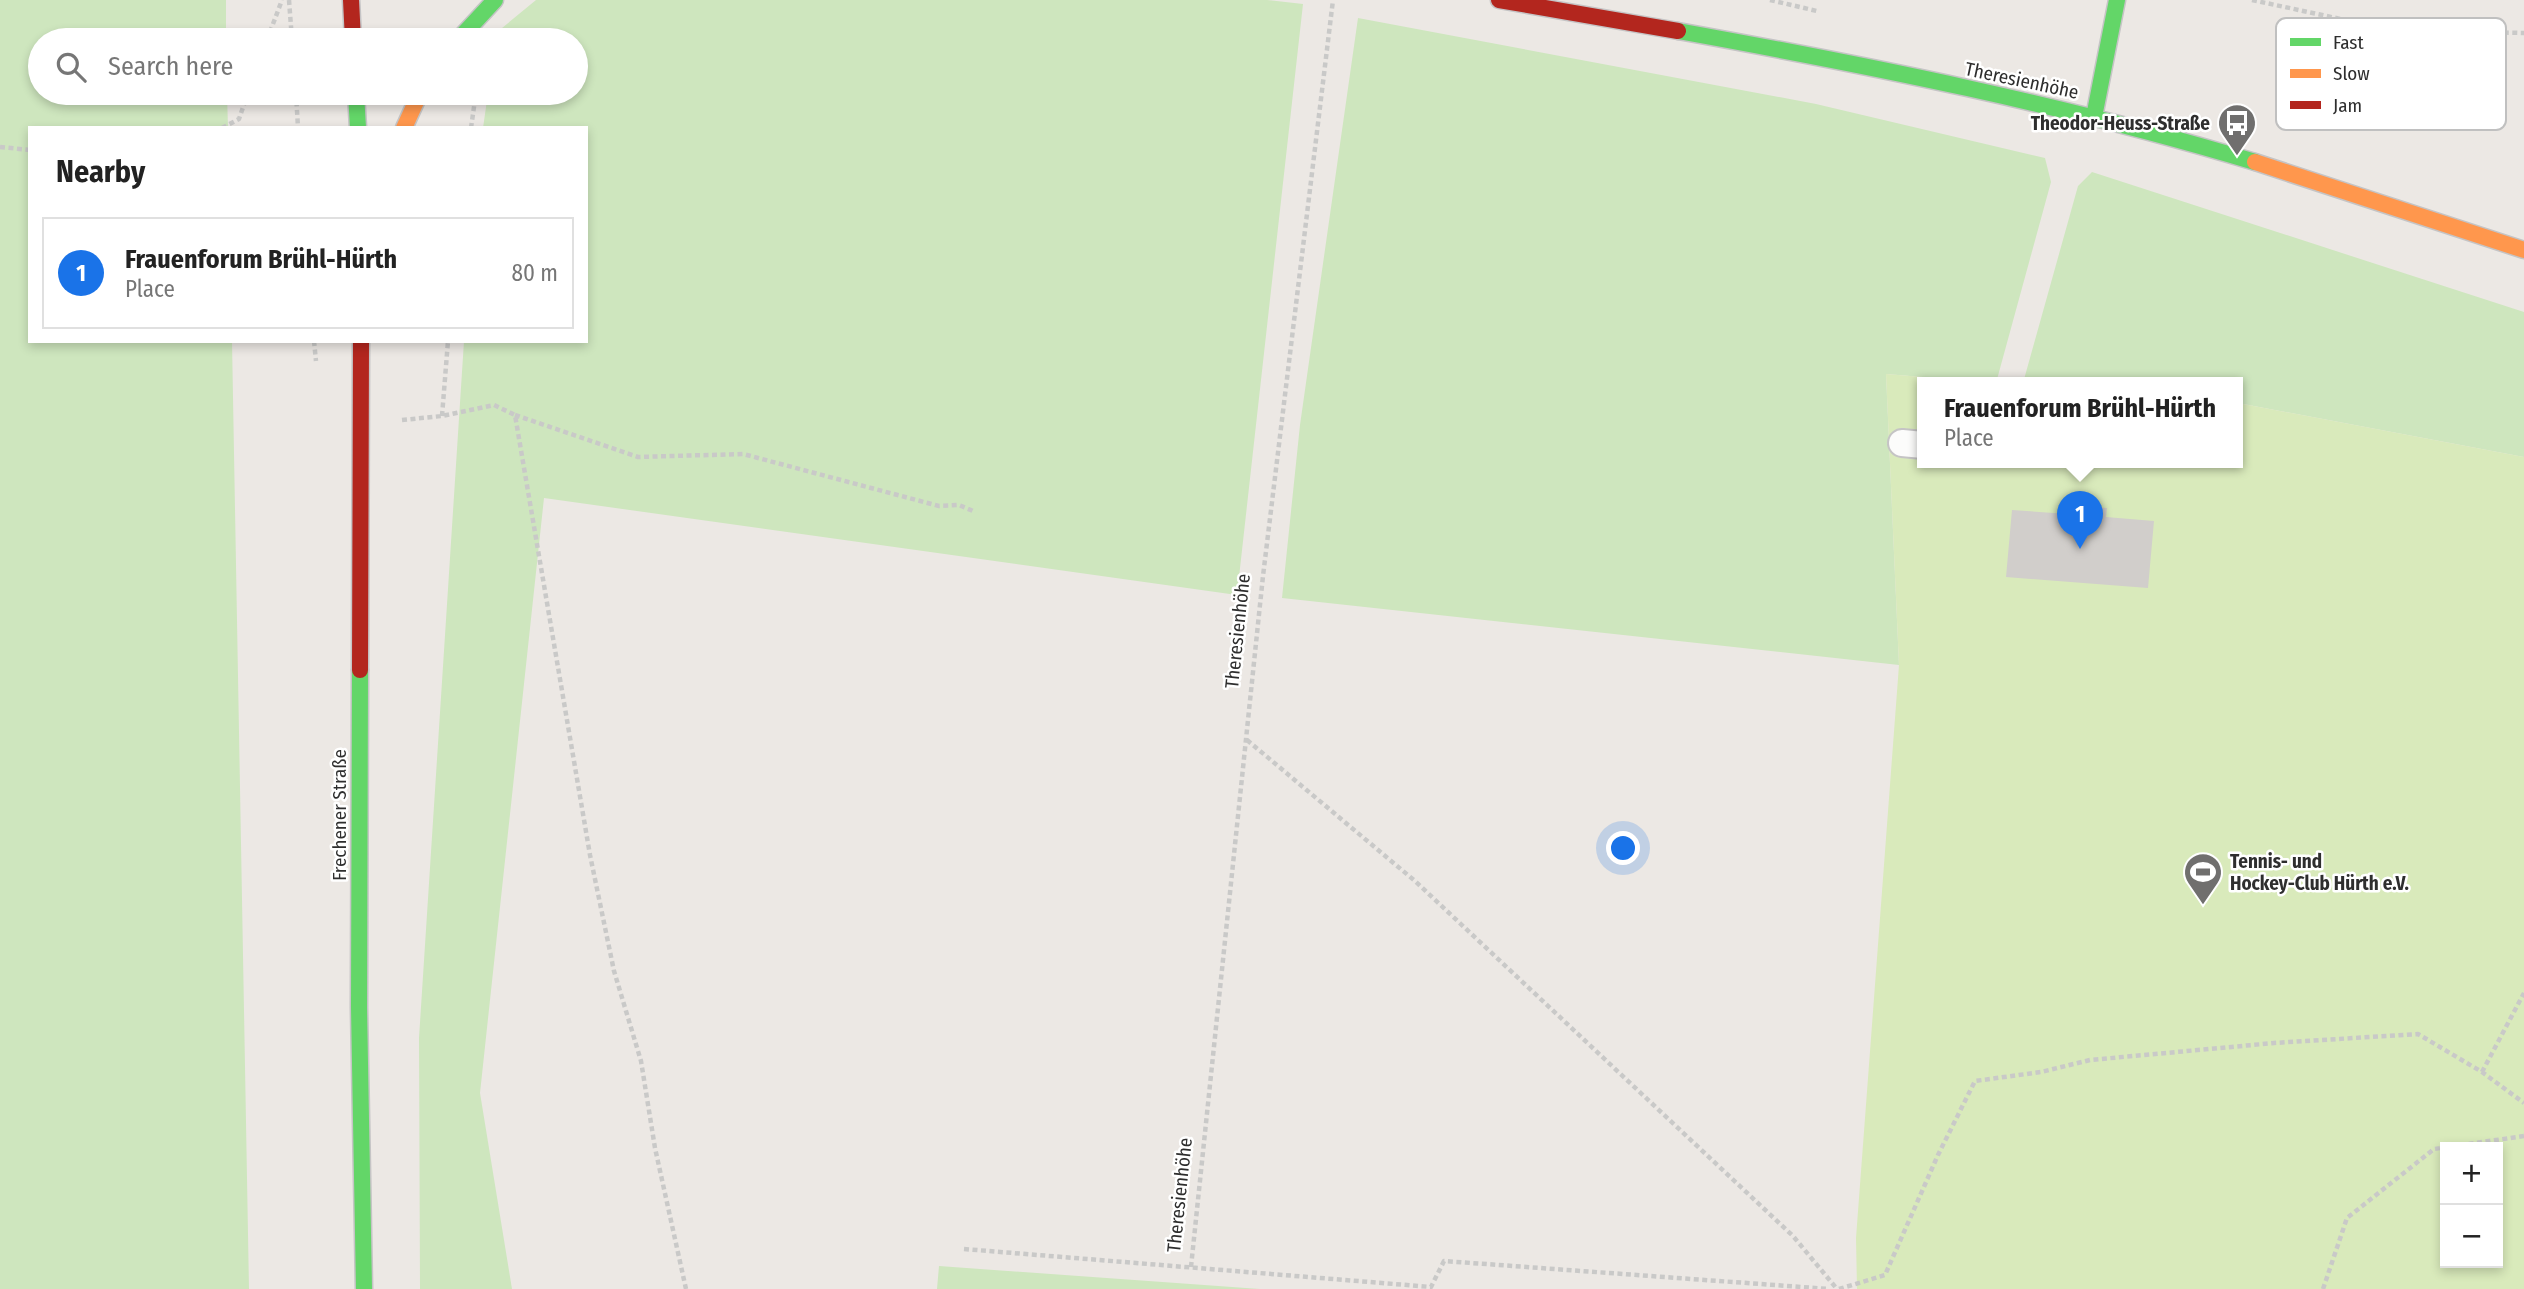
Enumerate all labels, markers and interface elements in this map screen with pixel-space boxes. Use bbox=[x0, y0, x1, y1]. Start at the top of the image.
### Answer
legend bbox=[2276, 18, 2506, 130]
search box bbox=[28, 28, 588, 105]
text: Fast bbox=[2333, 31, 2364, 54]
icon: search bbox=[52, 48, 90, 86]
text: Search here bbox=[108, 51, 233, 82]
street label: Theresienhöhe bbox=[1963, 57, 2081, 104]
text: Slow bbox=[2333, 62, 2370, 85]
text: Jam bbox=[2333, 94, 2362, 117]
bus stop icon: Theodor-Heuss-Straße bbox=[2216, 102, 2258, 157]
place label: Theodor-Heuss-Straße bbox=[2031, 112, 2210, 135]
text: Nearby bbox=[56, 154, 145, 190]
text: Frauenforum Brühl-Hürth bbox=[125, 244, 397, 275]
text: 1 bbox=[76, 259, 86, 287]
text: 80 m bbox=[511, 259, 558, 287]
text: Place bbox=[125, 275, 175, 303]
popup bbox=[1917, 377, 2243, 468]
text: Frauenforum Brühl-Hürth bbox=[1944, 393, 2216, 424]
text: Place bbox=[1944, 424, 1994, 452]
pin: 1 bbox=[2057, 491, 2103, 549]
street label: Theresienhöhe bbox=[1220, 572, 1255, 690]
street label: Frechener Straße bbox=[328, 749, 351, 881]
your location bbox=[1606, 831, 1640, 865]
place label: Tennis- und Hockey-Club Hürth e.V. bbox=[2230, 850, 2409, 895]
sports icon: Tennis- und Hockey-Club Hürth e.V. bbox=[2182, 851, 2224, 906]
street label: Theresienhöhe bbox=[1162, 1136, 1197, 1254]
map controls bbox=[2440, 1142, 2503, 1268]
button: + bbox=[2440, 1142, 2503, 1205]
button: − bbox=[2440, 1205, 2503, 1268]

